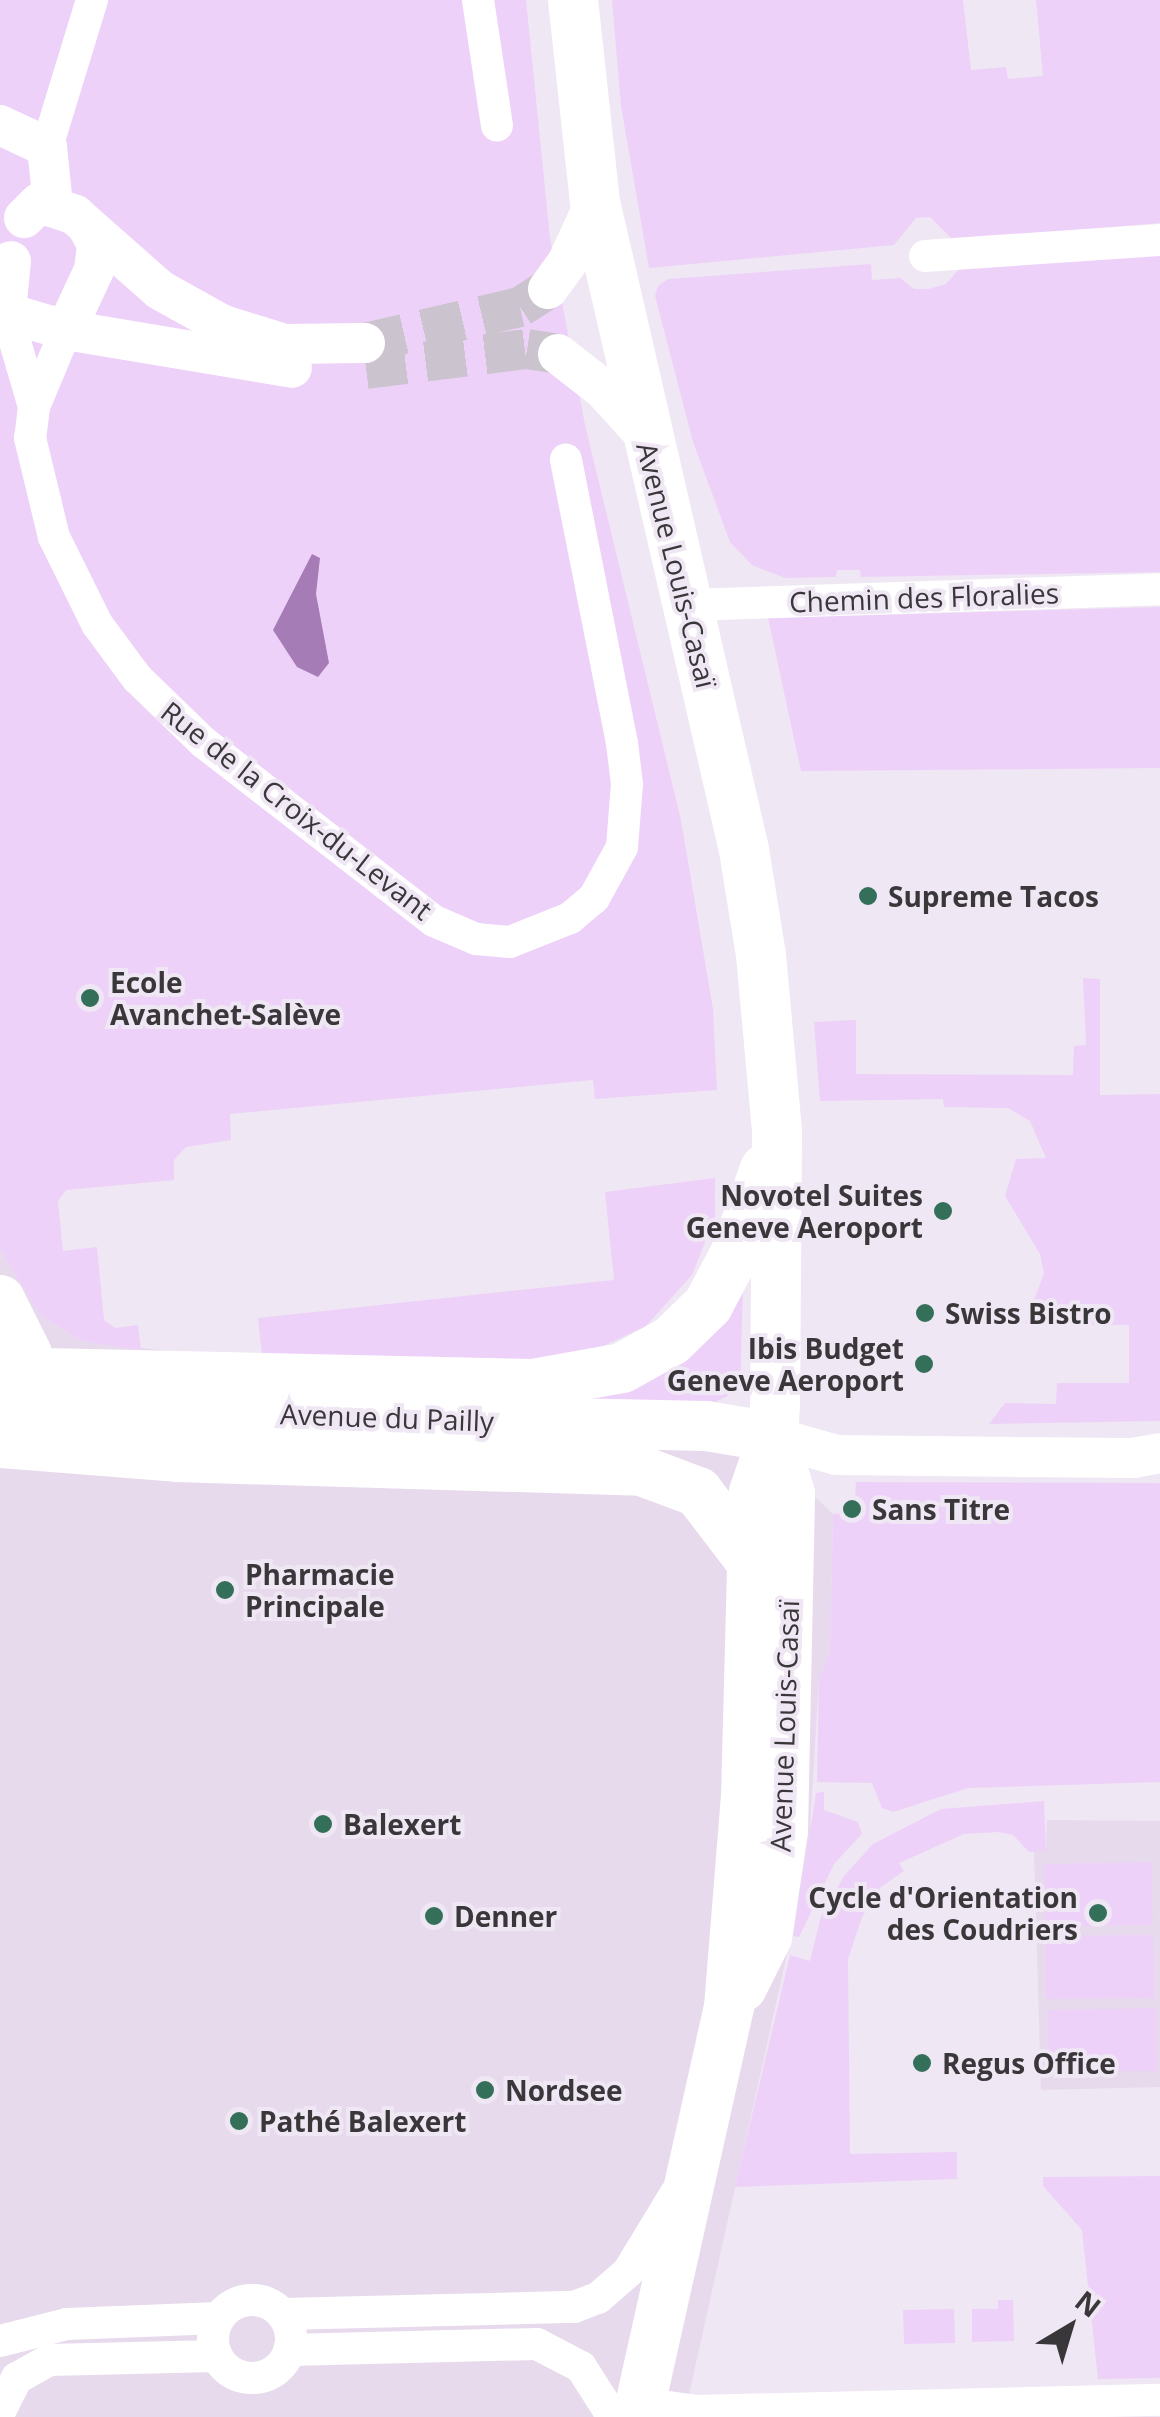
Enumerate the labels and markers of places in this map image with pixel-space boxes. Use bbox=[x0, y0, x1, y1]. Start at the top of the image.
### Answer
place label: Supreme Tacos bbox=[888, 879, 1099, 913]
marker: Supreme Tacos bbox=[857, 885, 879, 907]
place label: Ecole Avanchet-Salève bbox=[110, 965, 341, 1031]
marker: Ecole Avanchet-Salève bbox=[79, 987, 101, 1009]
place label: Novotel Suites Geneve Aeroport bbox=[686, 1178, 923, 1244]
marker: Novotel Suites Geneve Aeroport bbox=[932, 1200, 954, 1222]
place label: Swiss Bistro bbox=[945, 1296, 1112, 1330]
marker: Swiss Bistro bbox=[914, 1302, 936, 1324]
place label: Ibis Budget Geneve Aeroport bbox=[667, 1331, 904, 1397]
marker: Ibis Budget Geneve Aeroport bbox=[913, 1353, 935, 1375]
place label: Sans Titre bbox=[872, 1492, 1010, 1526]
marker: Sans Titre bbox=[841, 1498, 863, 1520]
place label: Pharmacie Principale bbox=[245, 1557, 395, 1623]
marker: Pharmacie Principale bbox=[214, 1579, 236, 1601]
place label: Balexert bbox=[343, 1807, 461, 1841]
marker: Balexert bbox=[312, 1813, 334, 1835]
place label: Cycle d'Orientation des Coudriers bbox=[808, 1880, 1078, 1946]
place label: Denner bbox=[454, 1899, 557, 1933]
marker: Cycle d'Orientation des Coudriers bbox=[1087, 1902, 1109, 1924]
marker: Denner bbox=[423, 1905, 445, 1927]
place label: Regus Office bbox=[942, 2046, 1116, 2080]
marker: Regus Office bbox=[911, 2052, 933, 2074]
place label: Nordsee bbox=[505, 2073, 623, 2107]
marker: Nordsee bbox=[474, 2079, 496, 2101]
place label: Pathé Balexert bbox=[259, 2104, 466, 2138]
marker: Pathé Balexert bbox=[228, 2110, 250, 2132]

